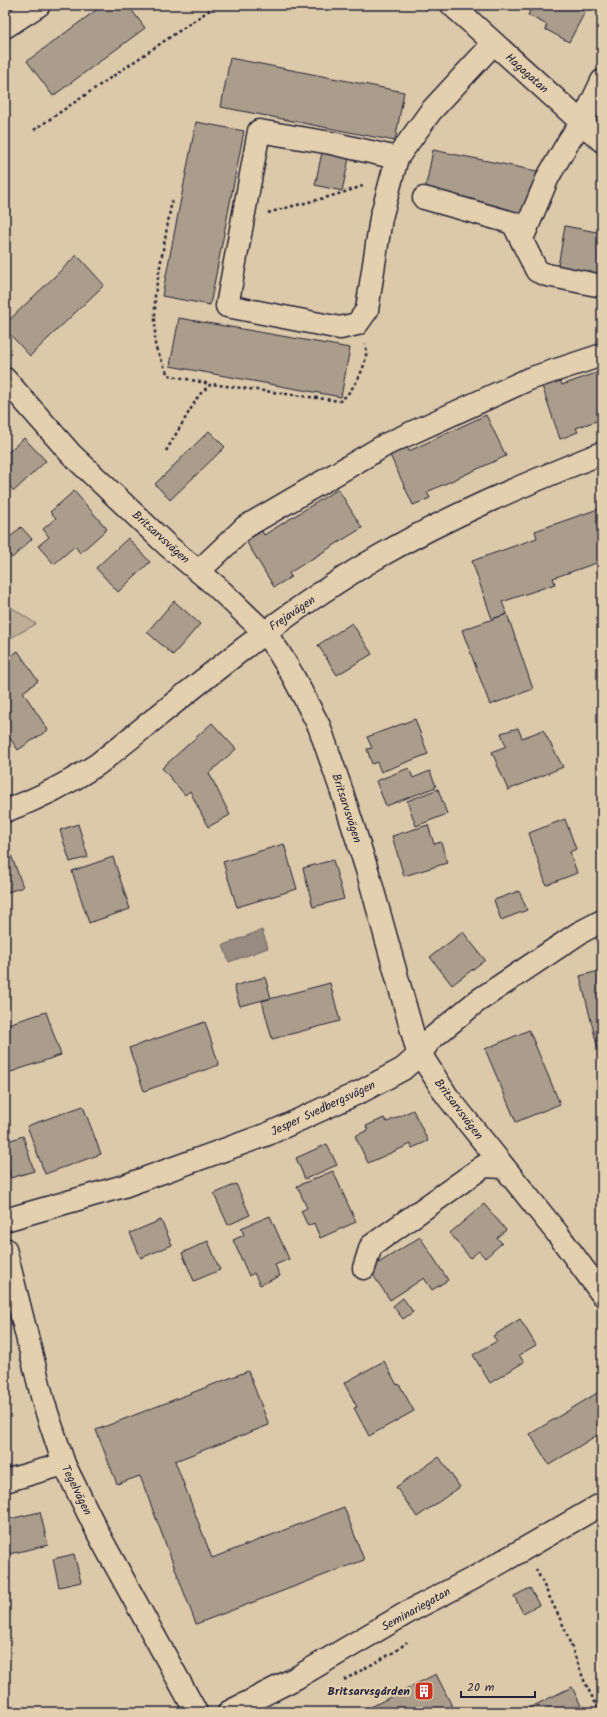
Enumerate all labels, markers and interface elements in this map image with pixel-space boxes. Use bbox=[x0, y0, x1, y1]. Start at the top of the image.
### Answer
street label: Hagagatan bbox=[501, 49, 553, 98]
street label: Britsarvsvägen bbox=[127, 506, 194, 569]
street label: Frejavägen bbox=[265, 591, 319, 636]
street label: Britsarvsvägen bbox=[326, 771, 367, 845]
street label: Britsarvsvägen bbox=[429, 1075, 488, 1144]
street label: Jesper Svedbergsvägen bbox=[268, 1076, 379, 1141]
street label: Tegelvägen bbox=[56, 1462, 97, 1519]
street label: Seminariegatan bbox=[378, 1583, 454, 1636]
scale bar bbox=[461, 1673, 535, 1699]
text: 20 m bbox=[467, 1678, 495, 1697]
building icon: Britsarvsgården bbox=[413, 1680, 435, 1702]
place label: Britsarvsgården bbox=[328, 1682, 410, 1701]

